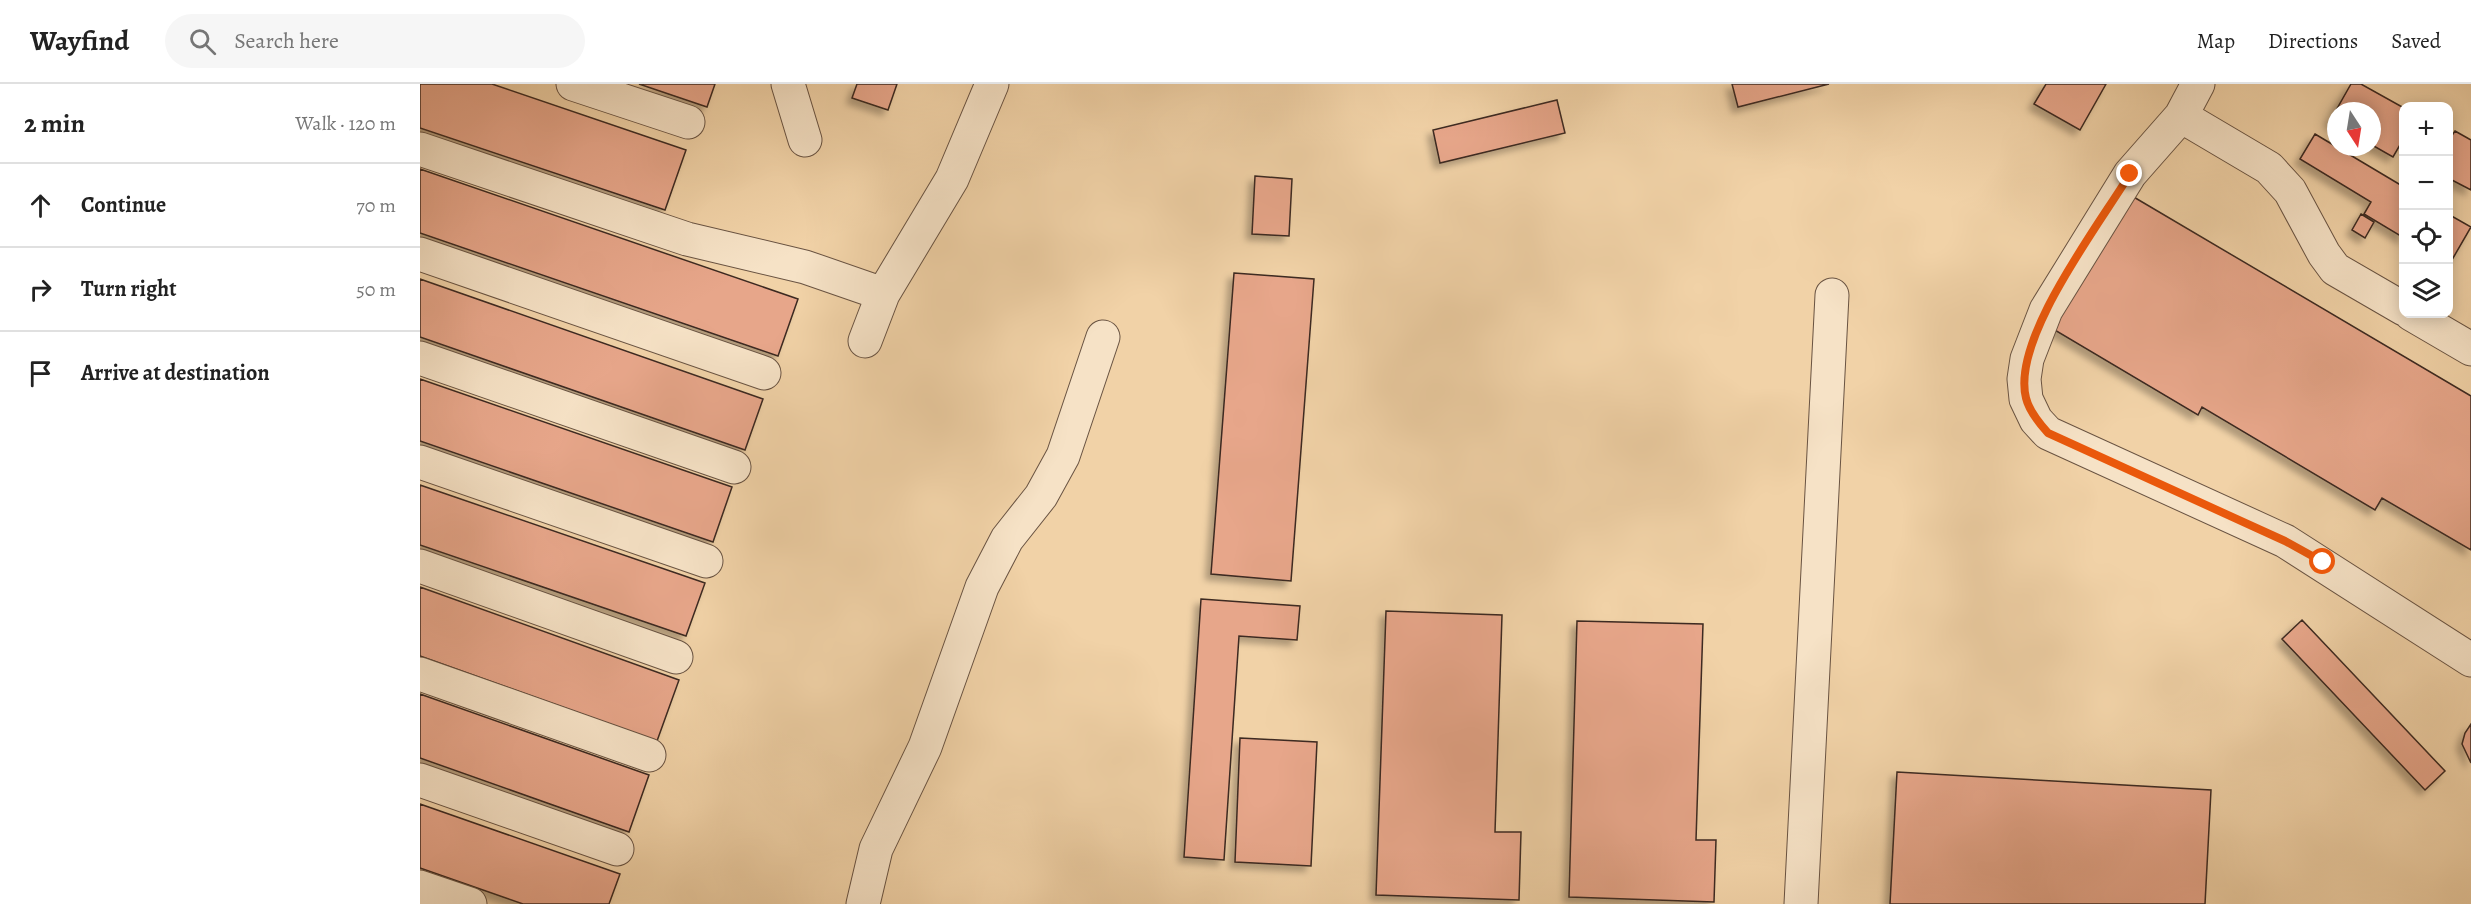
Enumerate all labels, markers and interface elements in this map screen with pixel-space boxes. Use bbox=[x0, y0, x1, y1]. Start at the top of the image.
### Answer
search box bbox=[165, 14, 585, 68]
text: Wayfind bbox=[30, 22, 129, 60]
icon: search bbox=[186, 25, 219, 58]
text: Search here bbox=[234, 26, 339, 56]
text: Map bbox=[2197, 27, 2235, 55]
text: Directions bbox=[2268, 27, 2358, 55]
text: Saved bbox=[2391, 27, 2441, 55]
north arrow bbox=[2327, 102, 2381, 156]
map controls bbox=[2399, 102, 2453, 318]
button: + bbox=[2399, 102, 2453, 156]
text: 2 min bbox=[24, 106, 85, 141]
text: Walk · 120 m bbox=[295, 110, 396, 137]
button: − bbox=[2399, 156, 2453, 210]
route end bbox=[2116, 160, 2142, 186]
icon: ahead bbox=[24, 189, 57, 222]
text: Continue bbox=[81, 190, 166, 220]
text: 70 m bbox=[356, 192, 396, 219]
button: locate bbox=[2399, 210, 2453, 264]
button: layers bbox=[2399, 264, 2453, 318]
icon: right bbox=[24, 273, 57, 306]
text: Turn right bbox=[81, 274, 177, 304]
text: 50 m bbox=[356, 276, 396, 303]
icon: arrive bbox=[24, 357, 57, 390]
text: Arrive at destination bbox=[81, 358, 270, 388]
route start bbox=[2309, 548, 2335, 574]

